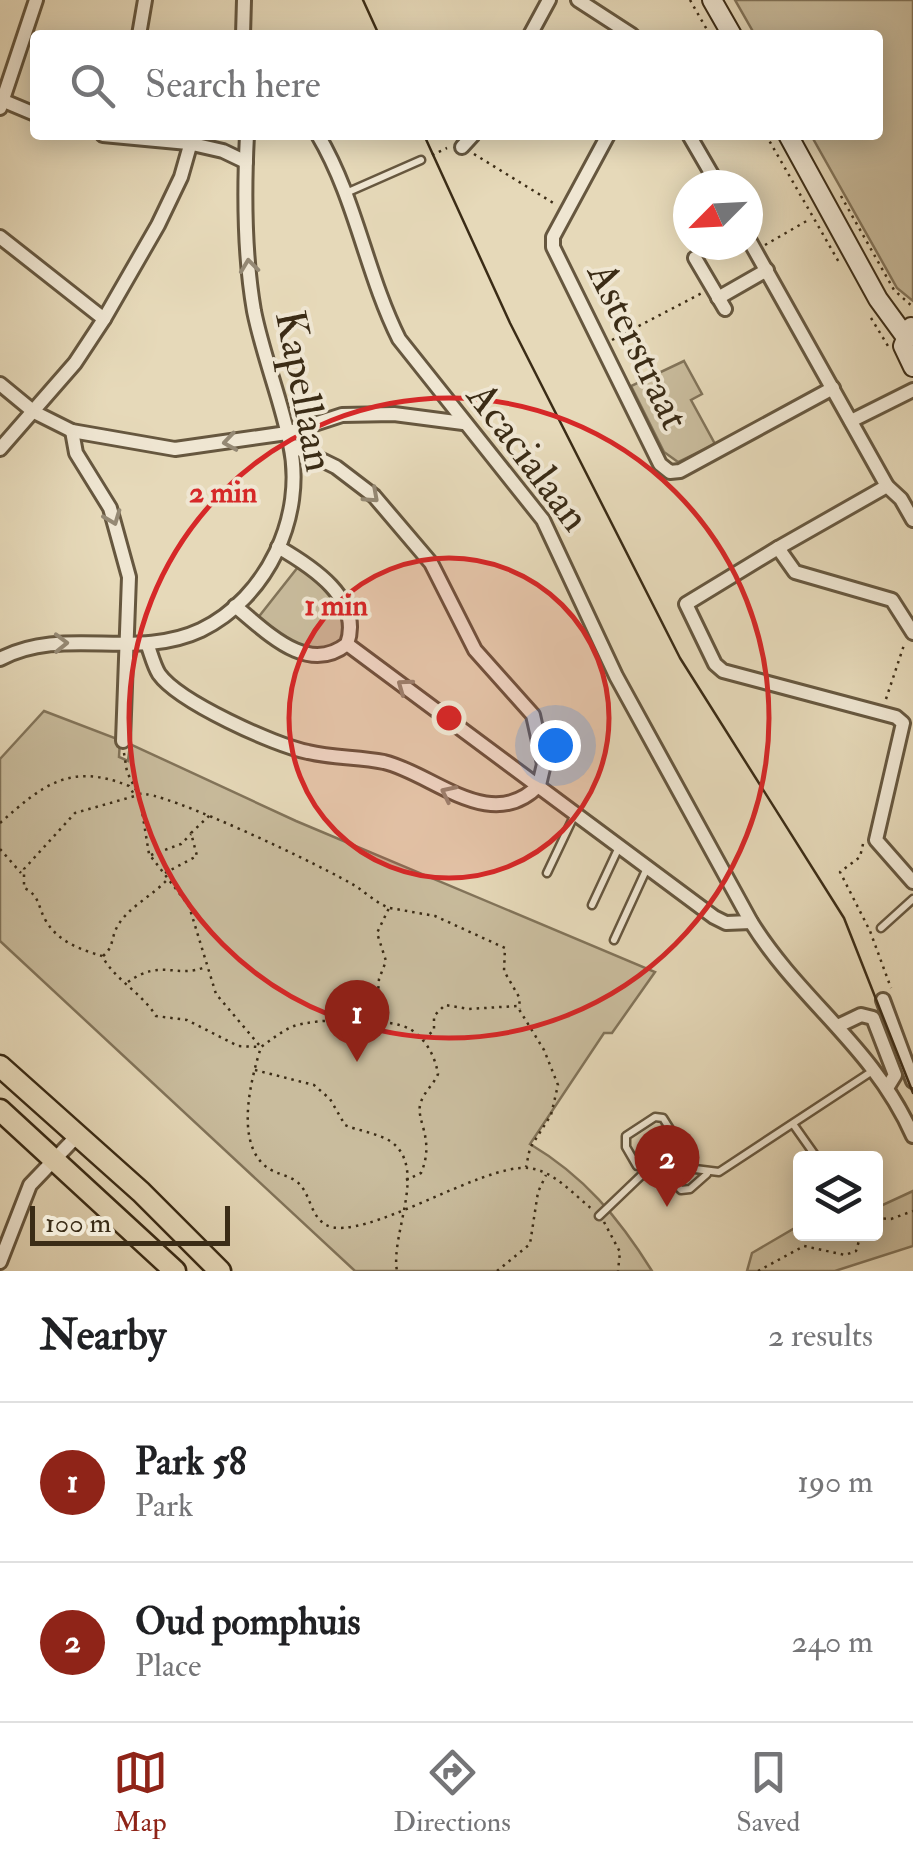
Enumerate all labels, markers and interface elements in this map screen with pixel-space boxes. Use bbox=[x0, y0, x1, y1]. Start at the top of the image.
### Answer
search box bbox=[30, 30, 883, 140]
icon: search bbox=[65, 58, 120, 113]
text: Search here bbox=[145, 61, 321, 109]
north arrow bbox=[673, 170, 763, 260]
street label: Asterstraat bbox=[575, 253, 701, 438]
one-way arrow bbox=[239, 258, 260, 274]
street label: Kapellaan bbox=[263, 306, 345, 476]
street label: Acacialaan bbox=[455, 371, 601, 542]
one-way arrow bbox=[222, 431, 238, 452]
text: 2 min bbox=[189, 474, 258, 511]
one-way arrow bbox=[360, 485, 379, 503]
one-way arrow bbox=[101, 508, 121, 526]
text: 1 min bbox=[304, 587, 368, 624]
one-way arrow bbox=[54, 633, 69, 654]
one-way arrow bbox=[397, 680, 415, 697]
centre of rings bbox=[431, 700, 467, 736]
your location bbox=[530, 720, 581, 771]
one-way arrow bbox=[441, 785, 459, 805]
pin: 1 bbox=[324, 980, 390, 1062]
pin: 2 bbox=[634, 1124, 700, 1207]
map controls bbox=[793, 1151, 883, 1241]
button: layers bbox=[793, 1151, 883, 1241]
scale bar bbox=[30, 1201, 230, 1246]
text: 100 m bbox=[45, 1206, 111, 1241]
text: Nearby bbox=[40, 1310, 166, 1362]
text: 2 results bbox=[768, 1316, 873, 1356]
text: Park 58 bbox=[135, 1438, 247, 1486]
text: 1 bbox=[67, 1462, 78, 1502]
text: 190 m bbox=[797, 1462, 873, 1502]
text: Park bbox=[135, 1486, 193, 1526]
text: Oud pomphuis bbox=[135, 1598, 361, 1646]
text: 2 bbox=[64, 1622, 81, 1662]
text: 240 m bbox=[792, 1622, 873, 1662]
text: Place bbox=[135, 1646, 201, 1686]
tab: Map bbox=[113, 1745, 168, 1840]
tab: Directions bbox=[393, 1745, 511, 1840]
tab: Saved bbox=[736, 1745, 800, 1840]

